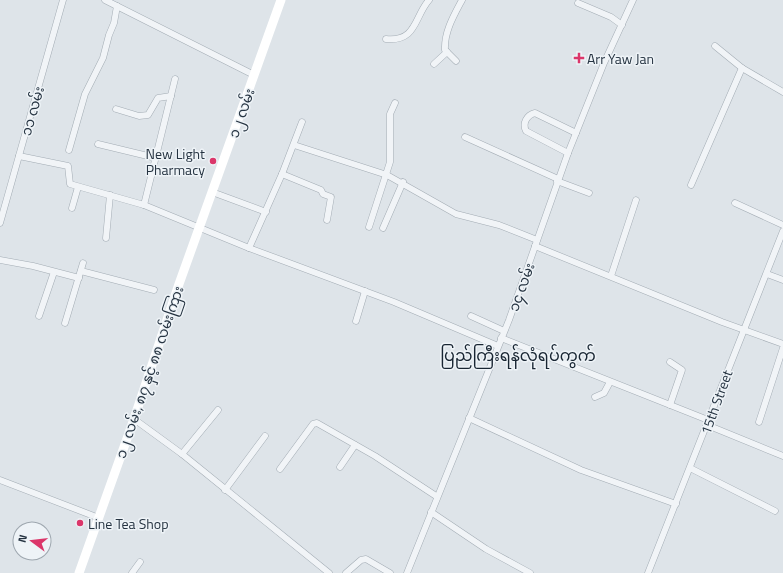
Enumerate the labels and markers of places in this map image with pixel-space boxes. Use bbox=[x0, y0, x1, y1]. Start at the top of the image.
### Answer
place label: Arr Yaw Jan bbox=[587, 48, 654, 69]
marker: Arr Yaw Jan bbox=[574, 53, 584, 63]
place label: New Light Pharmacy bbox=[146, 143, 205, 180]
marker: New Light Pharmacy bbox=[208, 156, 218, 166]
place label: Line Tea Shop bbox=[88, 513, 169, 534]
marker: Line Tea Shop bbox=[75, 518, 85, 528]

